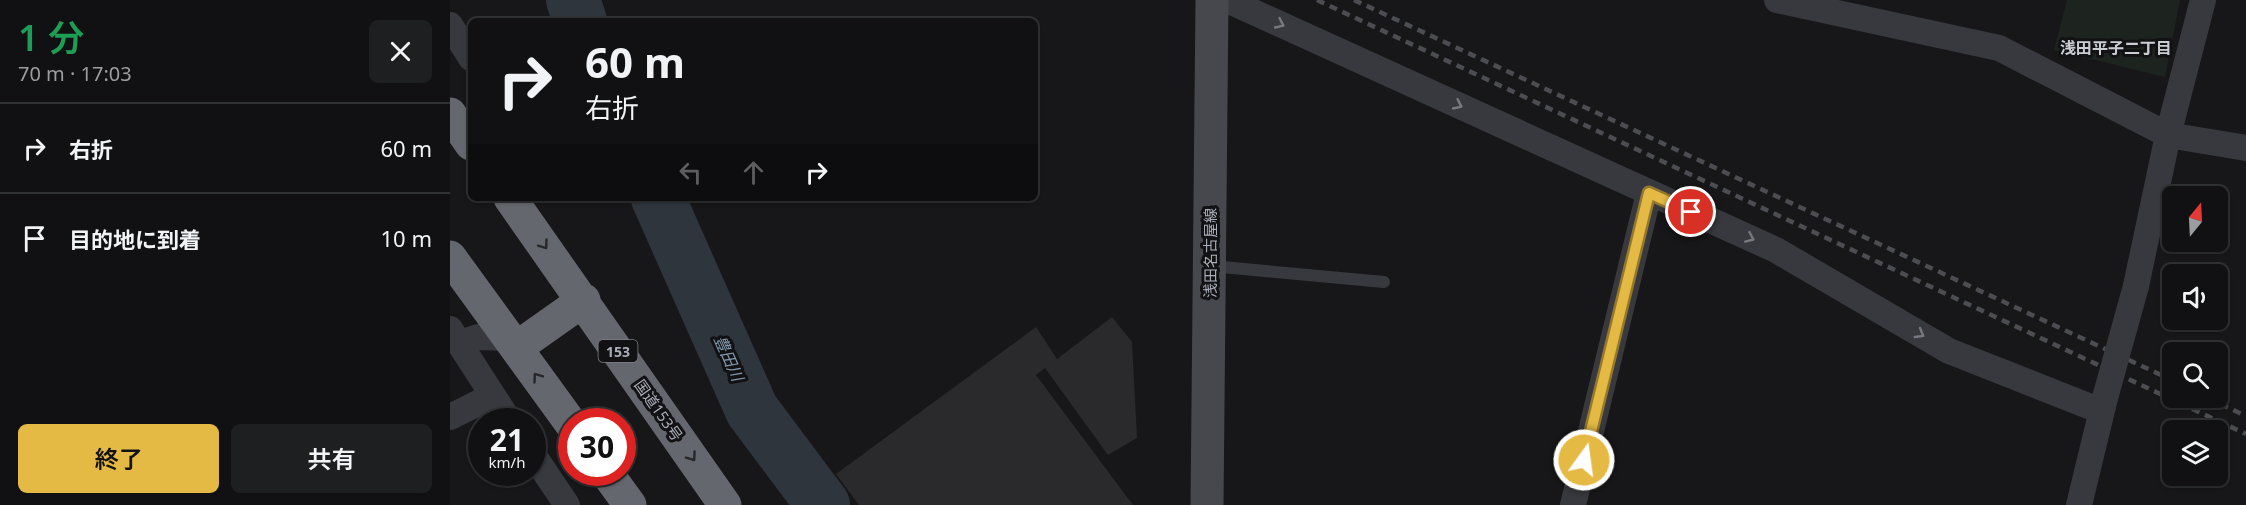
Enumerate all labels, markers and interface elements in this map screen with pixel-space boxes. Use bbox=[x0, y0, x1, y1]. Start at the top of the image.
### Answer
text: 1 分 bbox=[18, 13, 84, 62]
one-way arrow bbox=[1274, 17, 1285, 29]
button: close bbox=[369, 20, 432, 83]
text: 60 m bbox=[585, 33, 685, 90]
district label: 浅田平子二丁目 bbox=[2060, 37, 2172, 59]
icon: right bbox=[486, 42, 564, 120]
text: 70 m · 17:03 bbox=[18, 60, 132, 87]
text: 右折 bbox=[585, 89, 639, 126]
one-way arrow bbox=[1451, 98, 1462, 110]
icon: right bbox=[18, 132, 51, 165]
text: 60 m bbox=[381, 133, 432, 163]
text: 右折 bbox=[69, 134, 113, 164]
icon: left bbox=[674, 156, 707, 189]
icon: ahead bbox=[737, 156, 770, 189]
icon: right bbox=[800, 156, 833, 189]
pin bbox=[1665, 186, 1716, 237]
north arrow bbox=[2162, 186, 2228, 252]
map controls bbox=[2162, 186, 2228, 486]
icon: arrive bbox=[1674, 195, 1707, 228]
street label: 浅田名古屋線 bbox=[1200, 208, 1220, 298]
icon: arrive bbox=[18, 222, 51, 255]
text: 10 m bbox=[381, 223, 432, 253]
text: 目的地に到着 bbox=[69, 224, 201, 254]
one-way arrow bbox=[1744, 231, 1755, 243]
one-way arrow bbox=[537, 239, 548, 250]
button: sound bbox=[2162, 264, 2228, 330]
one-way arrow bbox=[1914, 326, 1924, 338]
water label: 豊田川 bbox=[709, 332, 750, 386]
road number: 153 bbox=[598, 340, 638, 362]
button: search bbox=[2162, 342, 2228, 408]
one-way arrow bbox=[533, 373, 544, 384]
street label: 国道153号 bbox=[631, 375, 687, 445]
speed limit sign: 30 bbox=[558, 408, 636, 486]
text: 21 bbox=[490, 419, 524, 460]
button: layers bbox=[2162, 420, 2228, 486]
button: 終了 bbox=[18, 424, 219, 493]
button: 共有 bbox=[231, 424, 432, 493]
position arrow bbox=[1552, 428, 1616, 492]
one-way arrow bbox=[685, 450, 696, 461]
text: km/h bbox=[489, 452, 525, 472]

